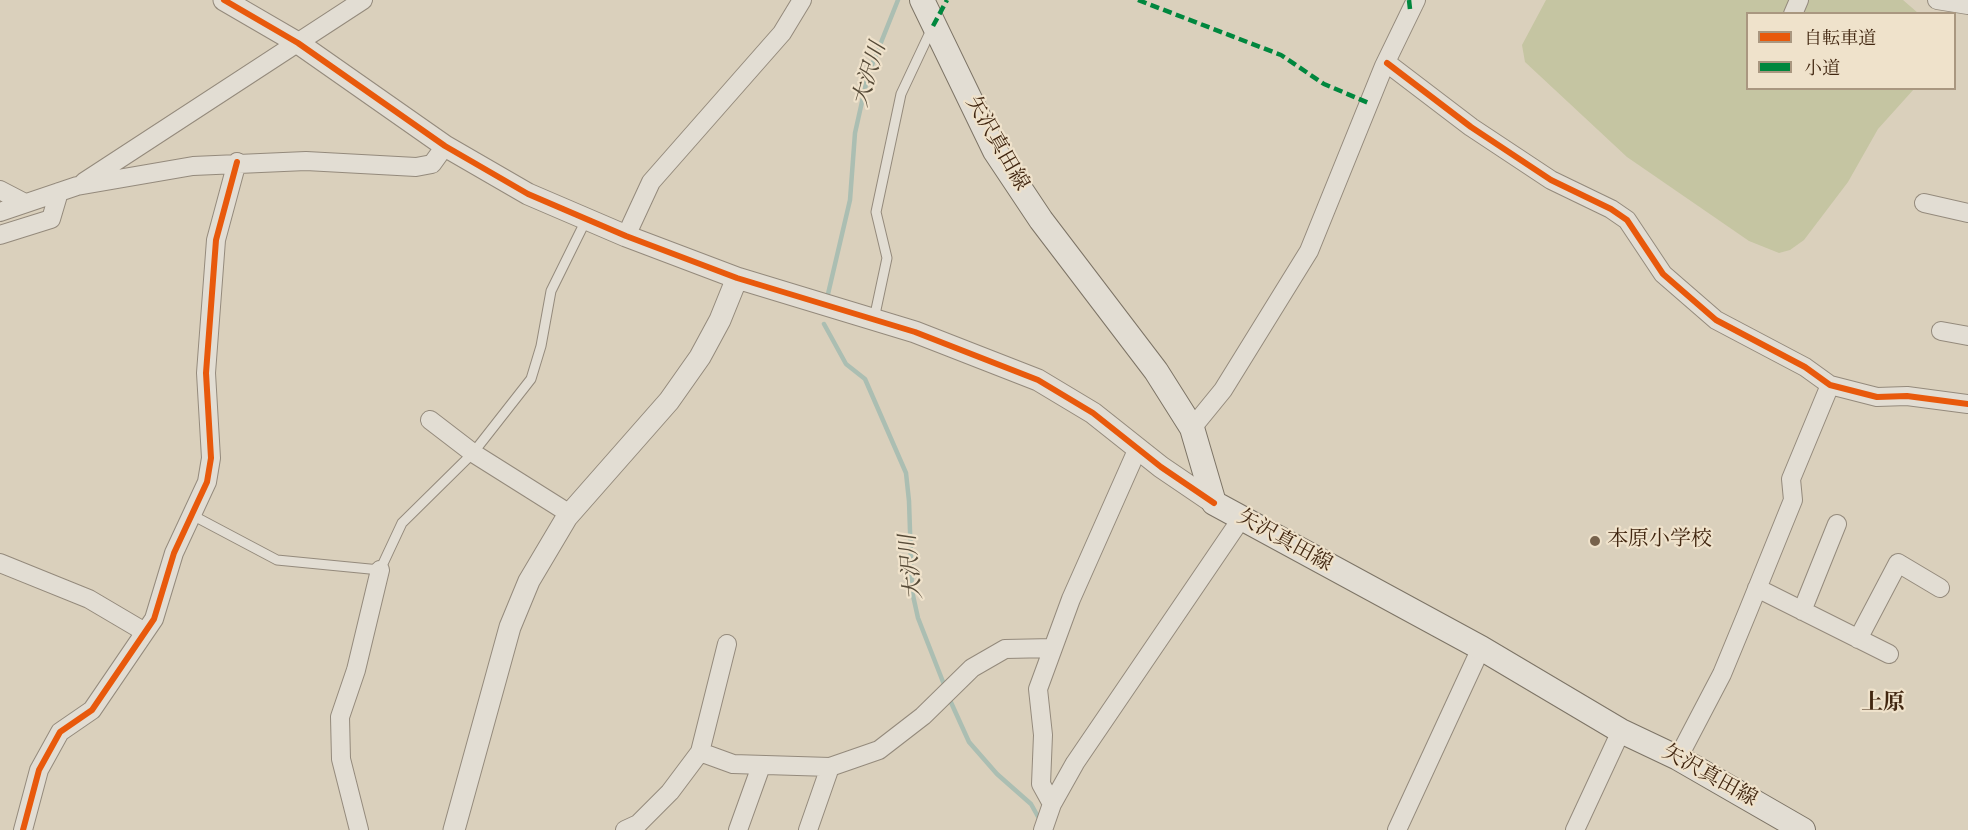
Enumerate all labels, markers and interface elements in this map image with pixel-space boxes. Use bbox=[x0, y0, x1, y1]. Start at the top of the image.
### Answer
legend bbox=[1746, 12, 1956, 90]
text: 自転車道 bbox=[1804, 28, 1876, 51]
water label: 大沢川 bbox=[849, 40, 893, 110]
text: 小道 bbox=[1804, 58, 1840, 81]
street label: 矢沢真田線 bbox=[959, 92, 1033, 196]
street label: 矢沢真田線 bbox=[1232, 506, 1336, 578]
place label: 本原小学校 bbox=[1607, 528, 1712, 554]
water label: 大沢川 bbox=[896, 533, 930, 601]
marker: 本原小学校 bbox=[1588, 534, 1602, 548]
district label: 上原 bbox=[1861, 691, 1905, 717]
street label: 矢沢真田線 bbox=[1657, 741, 1761, 813]

